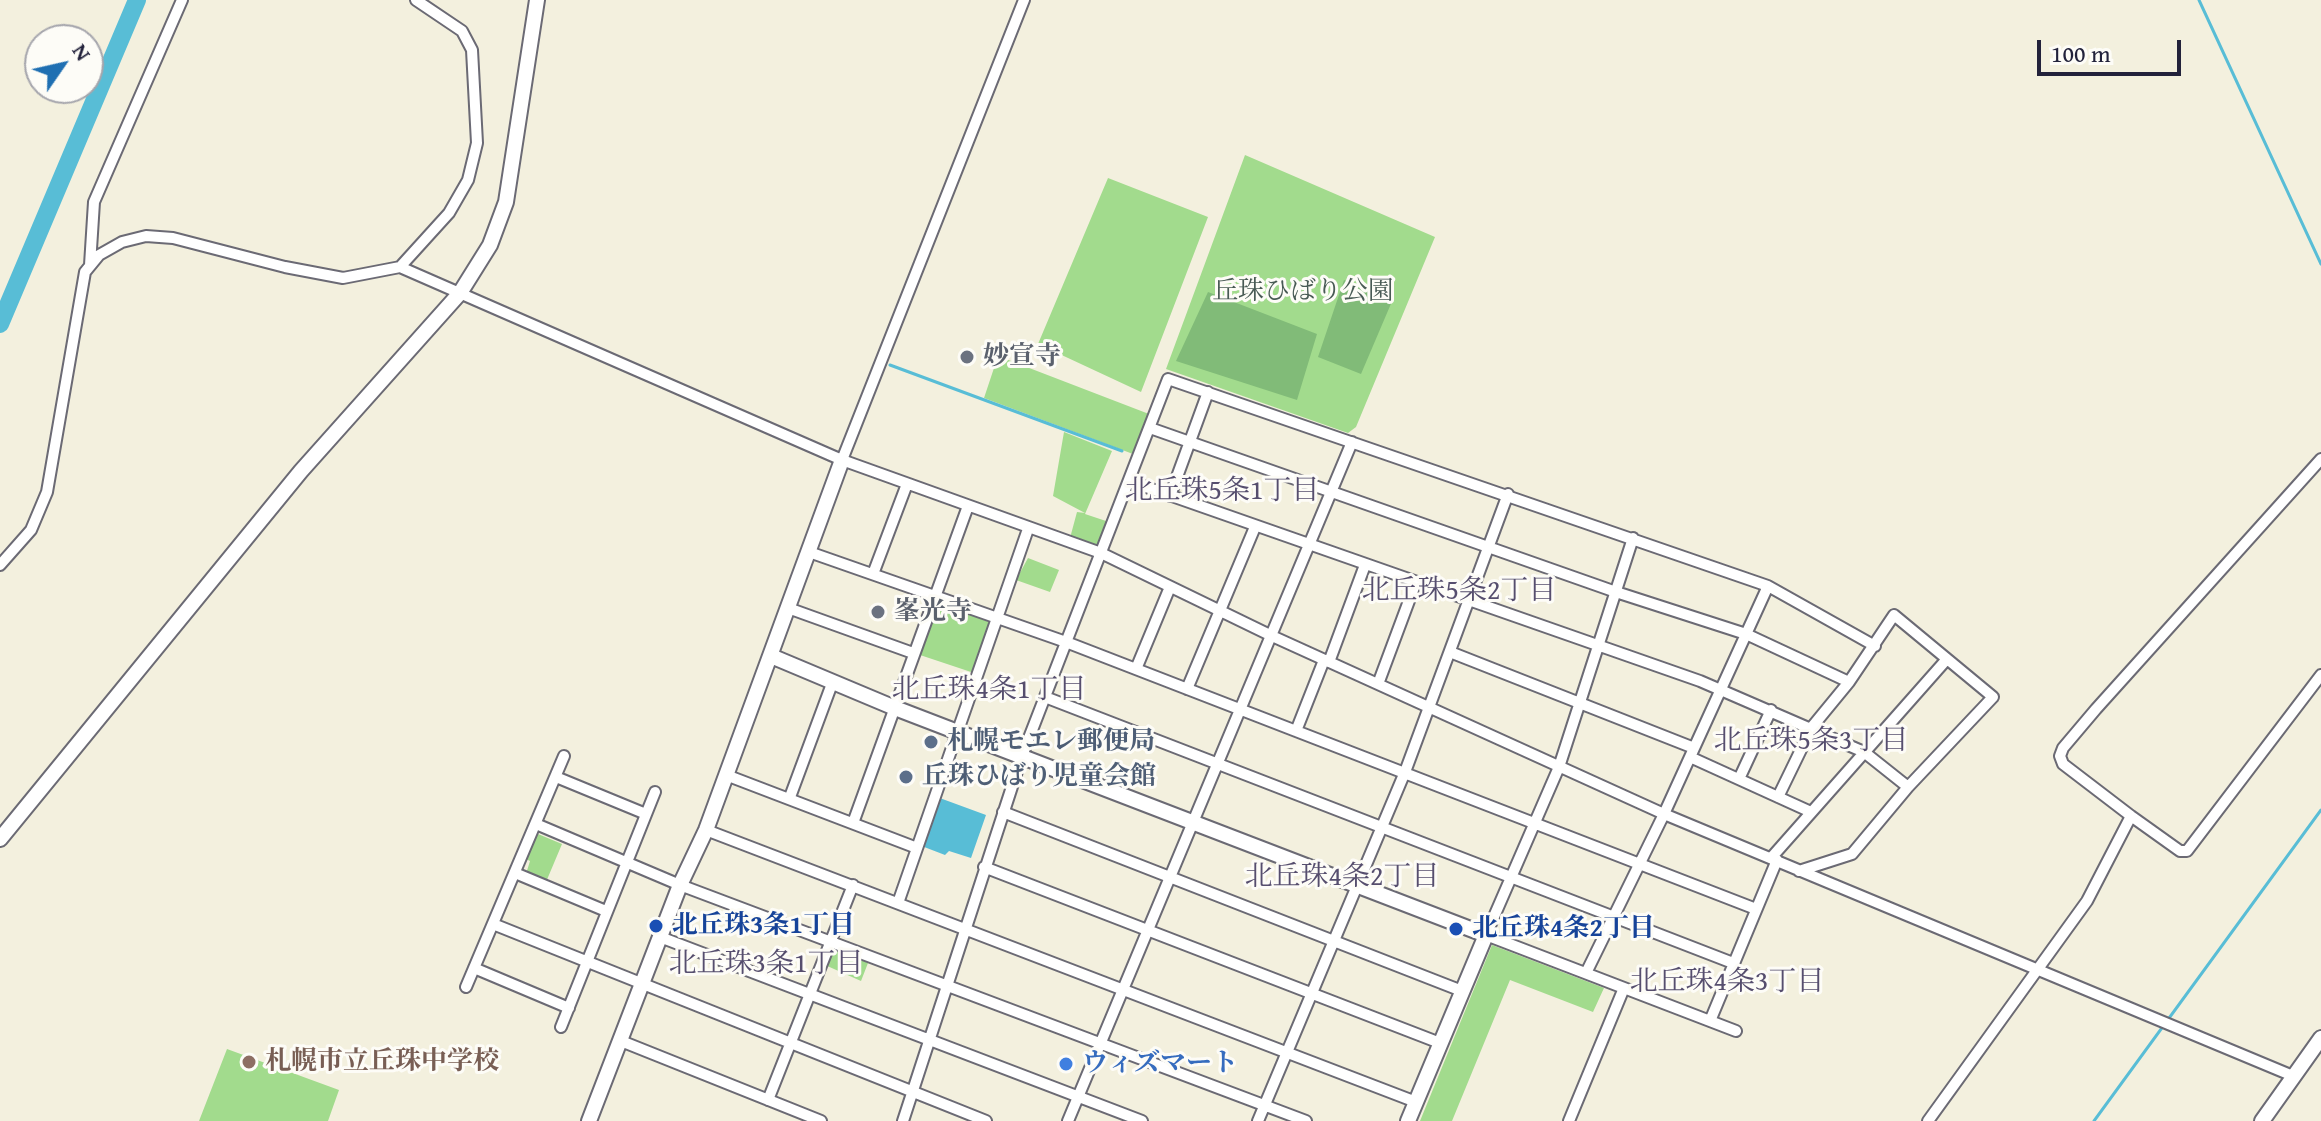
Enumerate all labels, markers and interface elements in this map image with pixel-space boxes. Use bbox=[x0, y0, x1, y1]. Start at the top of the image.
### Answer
north arrow bbox=[24, 24, 104, 104]
scale bar bbox=[2041, 24, 2185, 74]
text: 100 m bbox=[2051, 36, 2111, 71]
text: N bbox=[65, 37, 100, 67]
park label: 丘珠ひばり公園 bbox=[1212, 276, 1394, 308]
place label: 妙宣寺 bbox=[983, 341, 1061, 373]
marker: 妙宣寺 bbox=[958, 348, 976, 366]
district label: 北丘珠5条1丁目 bbox=[1125, 475, 1319, 509]
district label: 北丘珠5条2丁目 bbox=[1362, 575, 1556, 609]
place label: 峯光寺 bbox=[894, 596, 972, 628]
marker: 峯光寺 bbox=[869, 603, 887, 621]
district label: 北丘珠4条1丁目 bbox=[892, 674, 1086, 708]
district label: 北丘珠5条3丁目 bbox=[1714, 725, 1908, 759]
place label: 札幌モエレ郵便局 bbox=[947, 726, 1155, 758]
marker: 札幌モエレ郵便局 bbox=[922, 733, 940, 751]
place label: 丘珠ひばり児童会館 bbox=[922, 761, 1156, 793]
marker: 丘珠ひばり児童会館 bbox=[897, 768, 915, 786]
district label: 北丘珠4条2丁目 bbox=[1245, 861, 1439, 895]
place label: 北丘珠3条1丁目 bbox=[672, 910, 855, 942]
place label: 北丘珠4条2丁目 bbox=[1472, 913, 1655, 945]
marker: 北丘珠3条1丁目 bbox=[647, 917, 665, 935]
marker: 北丘珠4条2丁目 bbox=[1447, 920, 1465, 938]
district label: 北丘珠3条1丁目 bbox=[669, 948, 863, 982]
district label: 北丘珠4条3丁目 bbox=[1630, 966, 1824, 1000]
place label: 札幌市立丘珠中学校 bbox=[265, 1046, 499, 1078]
place label: ウィズマート bbox=[1082, 1048, 1238, 1080]
marker: 札幌市立丘珠中学校 bbox=[240, 1053, 258, 1071]
marker: ウィズマート bbox=[1057, 1055, 1075, 1073]

